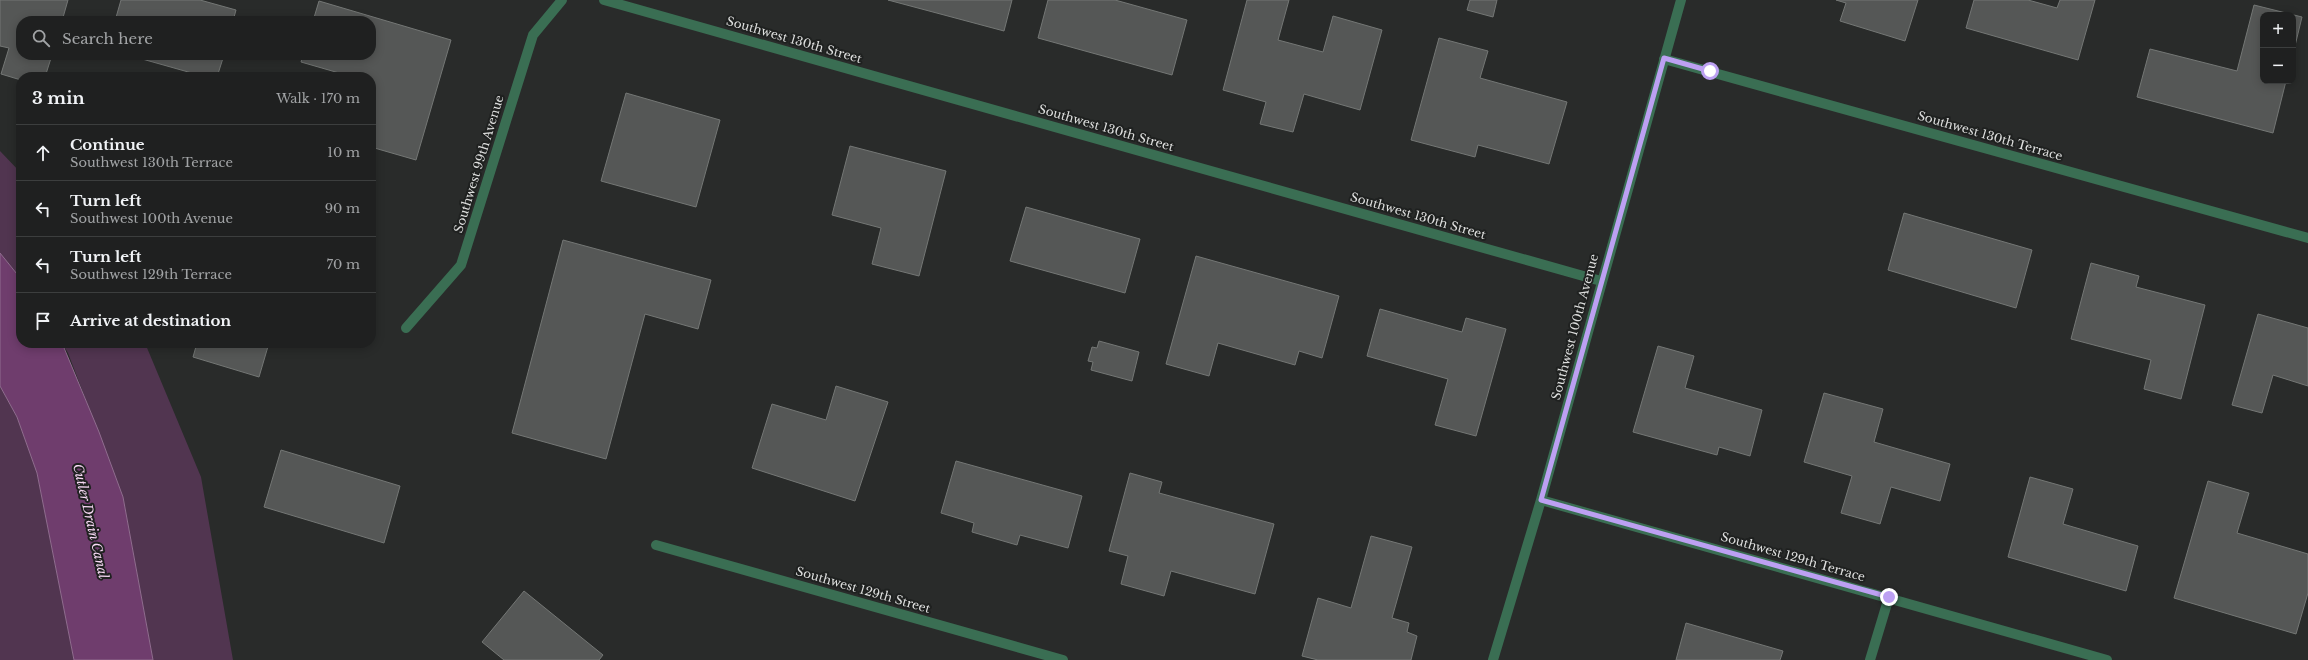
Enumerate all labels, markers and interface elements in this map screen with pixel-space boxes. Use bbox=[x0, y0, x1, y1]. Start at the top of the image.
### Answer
map controls bbox=[2260, 12, 2296, 84]
button: + bbox=[2260, 12, 2296, 48]
street label: Southwest 130th Street bbox=[725, 13, 864, 66]
search box bbox=[16, 16, 376, 60]
icon: search bbox=[30, 27, 52, 49]
text: Search here bbox=[62, 29, 153, 48]
button: − bbox=[2260, 48, 2296, 84]
route start bbox=[1701, 62, 1719, 80]
text: 3 min bbox=[32, 88, 85, 109]
text: Walk · 170 m bbox=[276, 90, 360, 107]
street label: Southwest 99th Avenue bbox=[450, 93, 507, 235]
street label: Southwest 130th Street bbox=[1037, 101, 1176, 154]
street label: Southwest 130th Terrace bbox=[1916, 108, 2065, 163]
text: Continue bbox=[70, 135, 145, 154]
icon: ahead bbox=[32, 142, 54, 164]
text: 10 m bbox=[327, 144, 360, 161]
text: Southwest 130th Terrace bbox=[70, 154, 233, 171]
street label: Southwest 130th Street bbox=[1349, 189, 1488, 242]
text: Turn left bbox=[70, 191, 141, 210]
icon: left bbox=[32, 198, 54, 220]
text: 90 m bbox=[325, 200, 360, 217]
text: Southwest 100th Avenue bbox=[70, 210, 233, 227]
text: Turn left bbox=[70, 247, 141, 266]
street label: Southwest 100th Avenue bbox=[1548, 252, 1601, 401]
icon: left bbox=[32, 254, 54, 276]
text: 70 m bbox=[327, 256, 360, 273]
text: Southwest 129th Terrace bbox=[70, 266, 232, 283]
icon: arrive bbox=[32, 310, 54, 332]
text: Arrive at destination bbox=[70, 311, 231, 330]
water label: Cutler Drain Canal bbox=[69, 462, 112, 581]
street label: Southwest 129th Terrace bbox=[1719, 529, 1867, 584]
street label: Southwest 129th Street bbox=[794, 563, 933, 616]
route end bbox=[1880, 588, 1898, 606]

